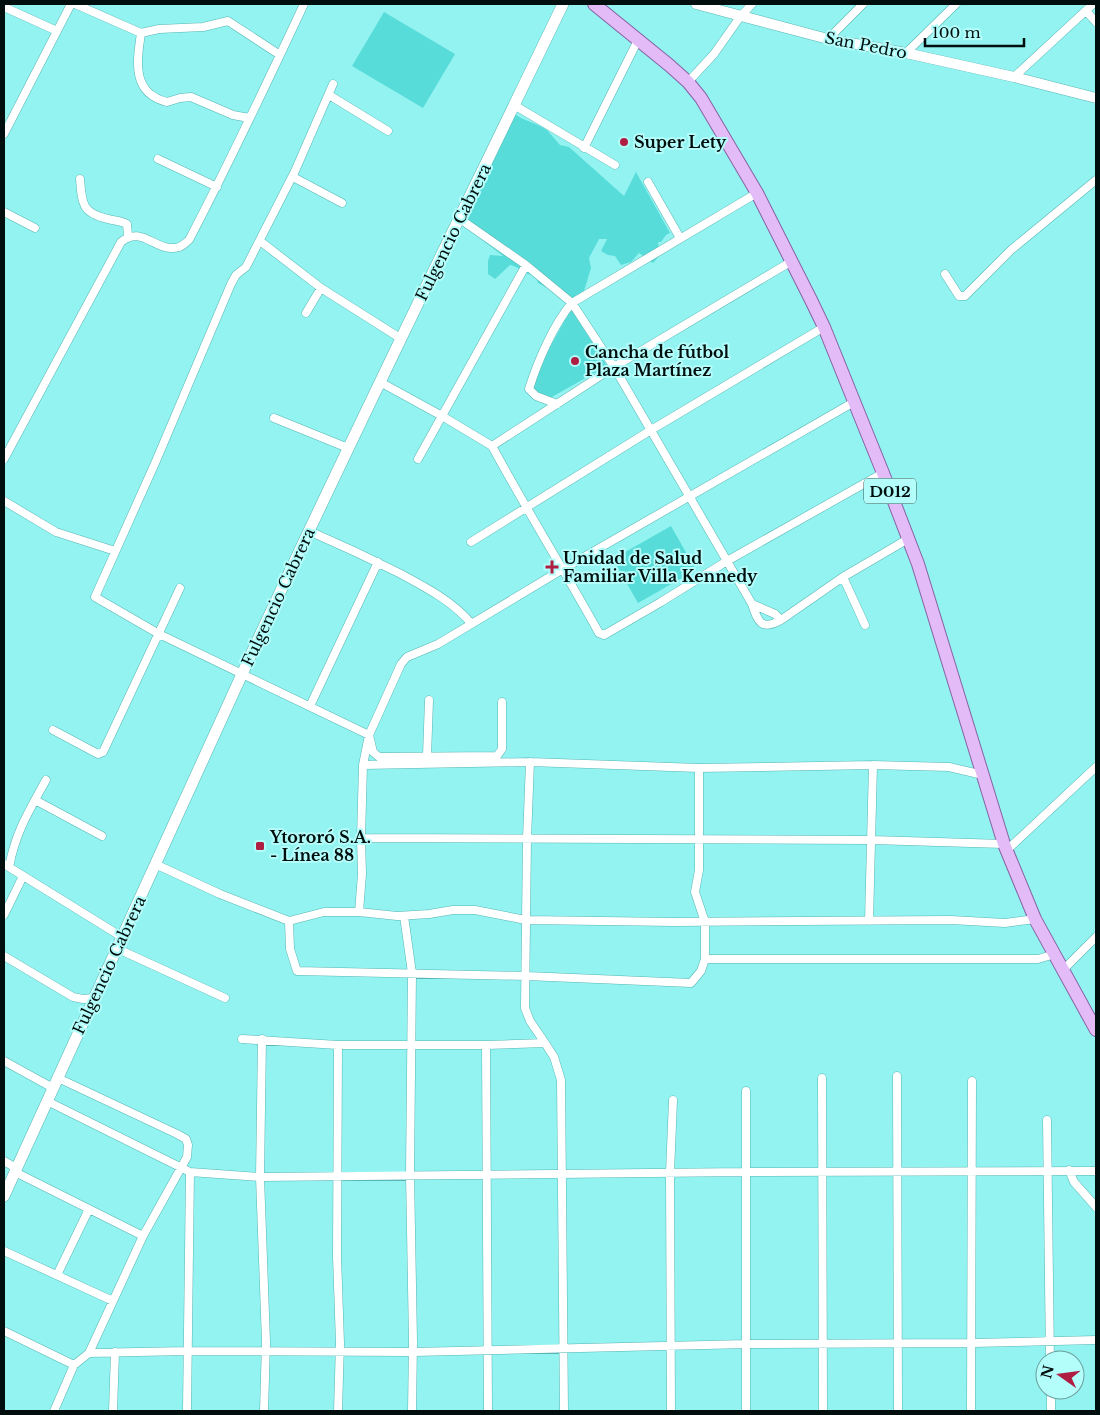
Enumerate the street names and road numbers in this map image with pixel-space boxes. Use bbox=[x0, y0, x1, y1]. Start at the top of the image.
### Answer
street label: San Pedro bbox=[823, 27, 909, 63]
street label: Fulgencio Cabrera bbox=[411, 160, 495, 304]
road number: D012 bbox=[864, 478, 916, 504]
street label: Fulgencio Cabrera bbox=[237, 524, 319, 670]
street label: Fulgencio Cabrera bbox=[68, 892, 150, 1038]

